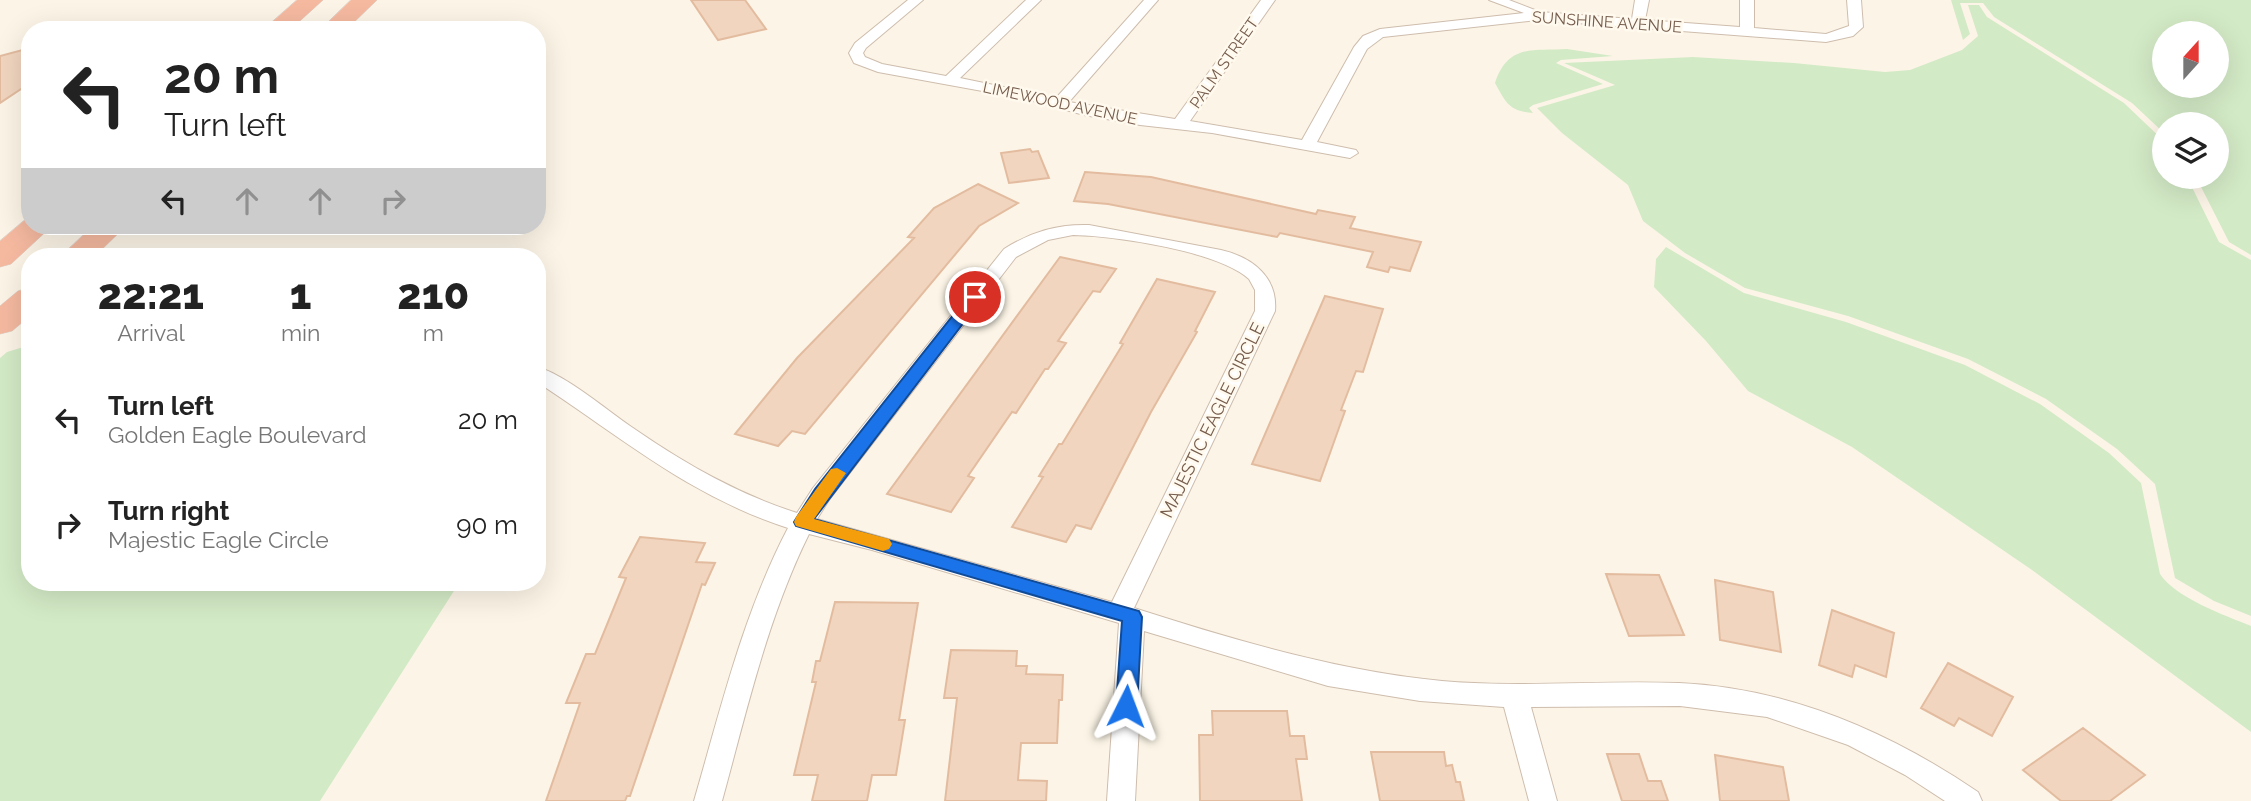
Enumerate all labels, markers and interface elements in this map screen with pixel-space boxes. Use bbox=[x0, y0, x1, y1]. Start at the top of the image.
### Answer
street label: SUNSHINE AVENUE bbox=[1532, 7, 1683, 37]
street label: PALM STREET bbox=[1186, 14, 1262, 112]
north arrow bbox=[2152, 21, 2230, 98]
map controls bbox=[2152, 21, 2229, 189]
text: 20 m bbox=[164, 47, 279, 104]
icon: left bbox=[49, 49, 140, 140]
street label: LIMEWOOD AVENUE bbox=[981, 77, 1139, 129]
text: Turn left bbox=[164, 106, 286, 143]
button: layers bbox=[2152, 112, 2229, 189]
icon: left bbox=[155, 182, 193, 220]
icon: ahead bbox=[228, 182, 266, 220]
icon: ahead bbox=[301, 182, 339, 220]
icon: right bbox=[374, 182, 412, 220]
pin bbox=[945, 267, 1005, 327]
text: 22:21 bbox=[98, 270, 204, 319]
text: 1 bbox=[290, 270, 312, 319]
text: 210 bbox=[397, 270, 469, 319]
icon: arrive bbox=[956, 278, 994, 316]
text: Arrival bbox=[117, 319, 185, 346]
text: min bbox=[281, 319, 320, 346]
text: m bbox=[423, 319, 444, 346]
street label: MAJESTIC EAGLE CIRCLE bbox=[1155, 319, 1269, 521]
text: Turn left bbox=[108, 391, 214, 421]
icon: left bbox=[49, 401, 87, 439]
text: 20 m bbox=[458, 405, 518, 435]
text: Golden Eagle Boulevard bbox=[108, 421, 366, 448]
text: Turn right bbox=[108, 496, 229, 526]
icon: right bbox=[49, 506, 87, 544]
text: 90 m bbox=[456, 510, 518, 540]
text: Majestic Eagle Circle bbox=[108, 526, 329, 553]
position arrow bbox=[1089, 669, 1163, 743]

